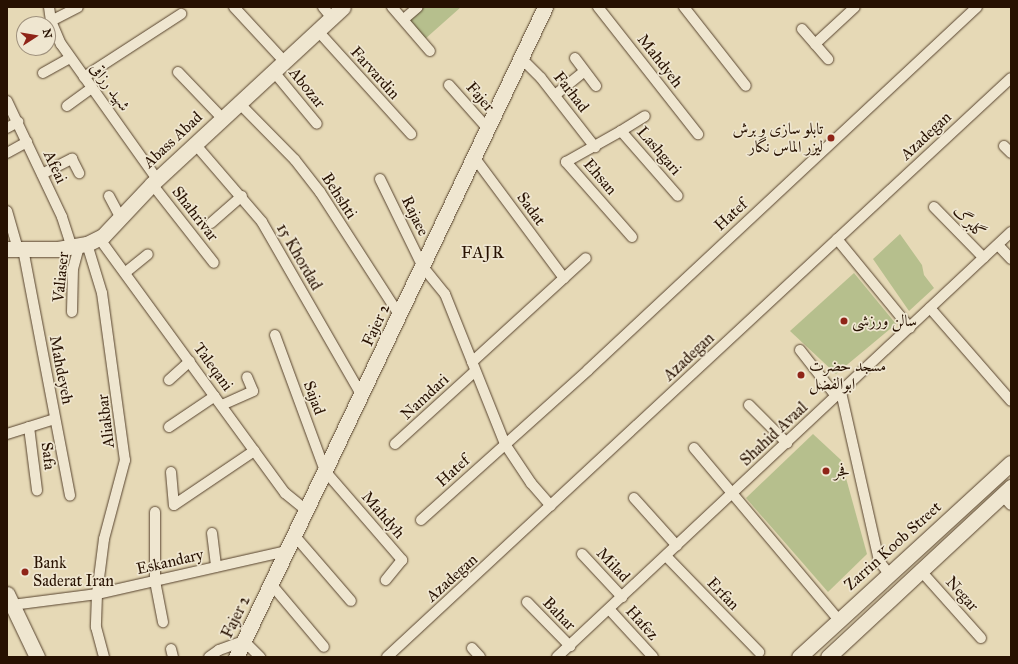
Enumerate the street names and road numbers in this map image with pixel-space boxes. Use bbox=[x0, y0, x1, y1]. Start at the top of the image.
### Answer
street label: Mahdyeh bbox=[633, 30, 687, 92]
street label: Farvardin bbox=[346, 43, 404, 103]
street label: شهید رزاقی bbox=[86, 59, 134, 115]
street label: Abozar bbox=[285, 64, 329, 112]
street label: Farhad bbox=[549, 68, 593, 116]
street label: Fajer bbox=[462, 78, 498, 116]
street label: Abass Abad bbox=[139, 108, 207, 172]
street label: Azadegan bbox=[897, 108, 955, 164]
street label: Lashgari bbox=[633, 123, 685, 179]
street label: Afeai bbox=[39, 148, 71, 186]
street label: Ehsan bbox=[579, 155, 621, 199]
street label: Behshti bbox=[317, 169, 361, 223]
street label: Shahrivar bbox=[168, 183, 222, 245]
street label: Sadat bbox=[513, 189, 549, 229]
street label: Rajaee bbox=[397, 193, 433, 239]
street label: Hatef bbox=[710, 195, 752, 235]
street label: گلبرگ bbox=[949, 202, 989, 242]
street label: 15 Khordad bbox=[272, 220, 326, 294]
street label: Valiaser bbox=[49, 251, 73, 303]
street label: Fajer 2 bbox=[358, 301, 394, 349]
street label: Azadegan bbox=[660, 329, 718, 385]
street label: Mahdeyeh bbox=[45, 334, 77, 406]
street label: Taleqani bbox=[189, 339, 237, 395]
street label: Namdari bbox=[397, 370, 453, 424]
street label: Sajad bbox=[299, 378, 329, 418]
street label: Aliakbar bbox=[93, 393, 119, 449]
street label: Shahid Avaal bbox=[736, 398, 812, 470]
street label: Safa bbox=[37, 441, 59, 471]
street label: Hatef bbox=[432, 451, 474, 491]
street label: Mahdyh bbox=[357, 487, 409, 543]
street label: Zarrin Koob Street bbox=[841, 497, 945, 595]
street label: Milad bbox=[592, 544, 634, 586]
street label: Eskandary bbox=[135, 545, 205, 579]
street label: Azadegan bbox=[422, 550, 482, 606]
street label: Negar bbox=[941, 573, 983, 615]
street label: Erfan bbox=[703, 574, 743, 614]
street label: Fajer 2 bbox=[218, 593, 254, 641]
street label: Bahar bbox=[539, 593, 579, 635]
street label: Hafez bbox=[622, 602, 662, 644]

